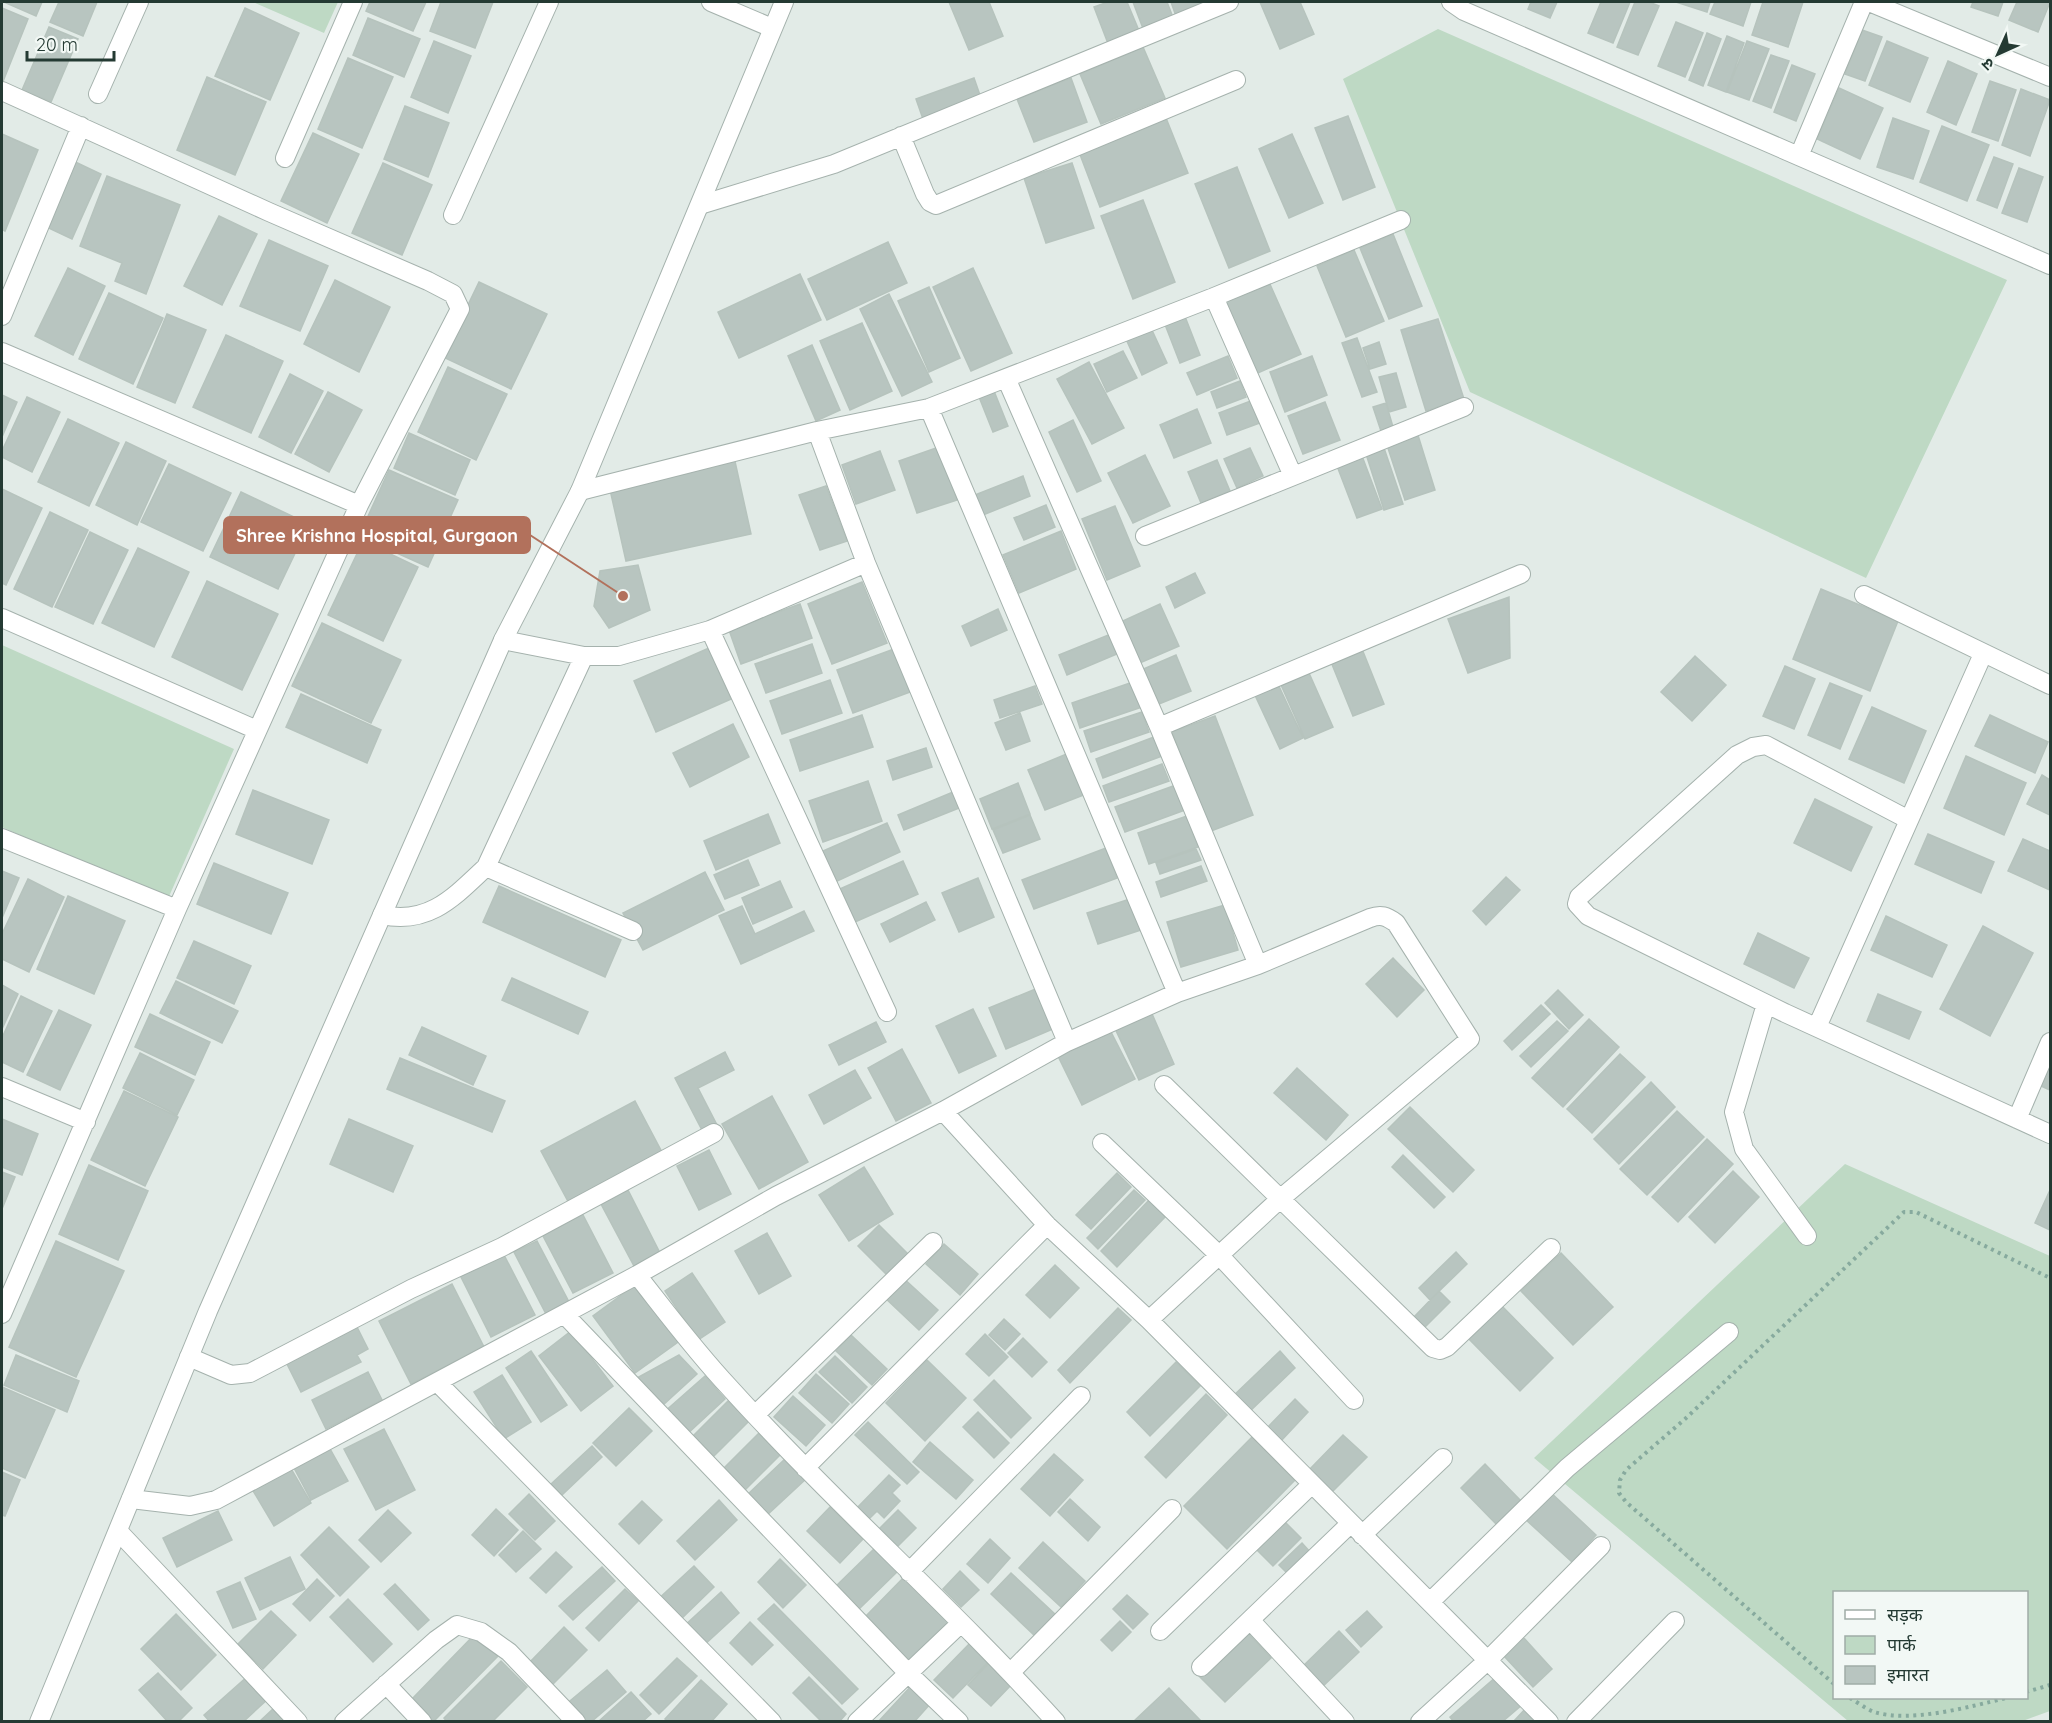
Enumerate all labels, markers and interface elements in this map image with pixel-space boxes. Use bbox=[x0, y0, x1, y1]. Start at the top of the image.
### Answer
scale bar bbox=[27, 24, 114, 62]
north arrow bbox=[1968, 24, 2028, 84]
text: 20 m bbox=[36, 33, 78, 56]
text: उ bbox=[1977, 54, 1998, 75]
callout: Shree Krishna Hospital, Gurgaon bbox=[224, 517, 530, 553]
text: Shree Krishna Hospital, Gurgaon bbox=[236, 524, 518, 547]
legend bbox=[1833, 1591, 2028, 1699]
text: सड़क bbox=[1887, 1603, 1924, 1626]
text: पार्क bbox=[1887, 1633, 1917, 1656]
text: इमारत bbox=[1887, 1663, 1930, 1686]

